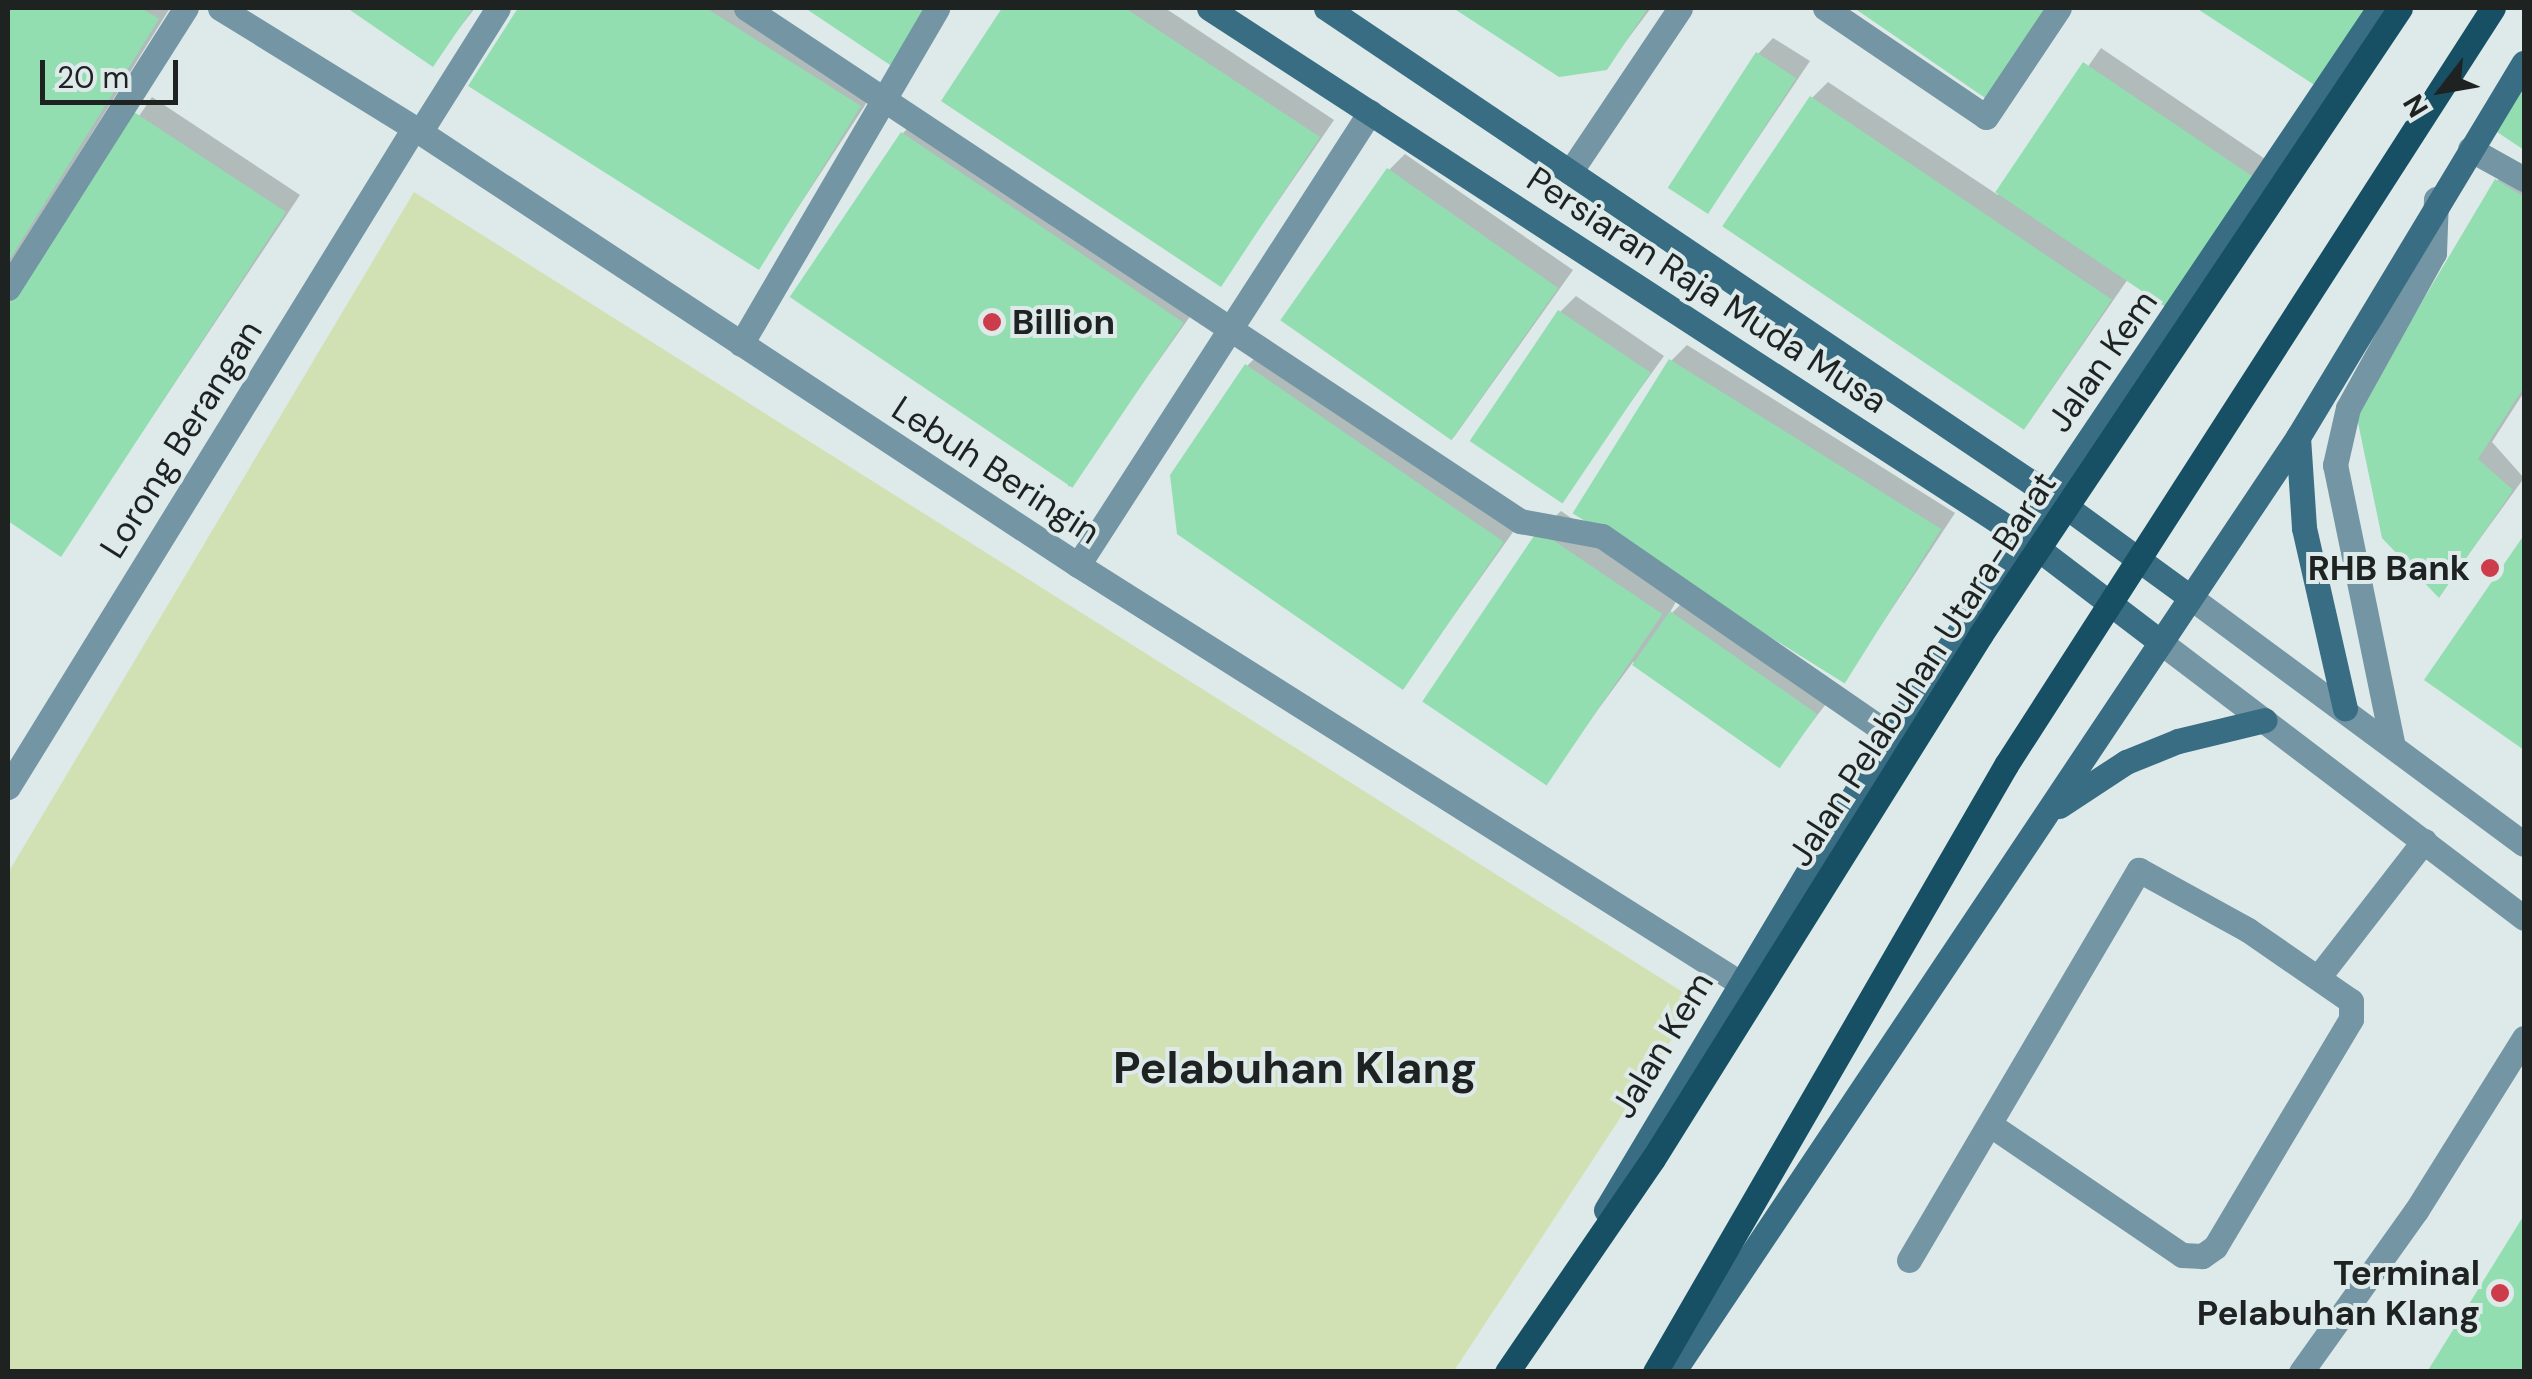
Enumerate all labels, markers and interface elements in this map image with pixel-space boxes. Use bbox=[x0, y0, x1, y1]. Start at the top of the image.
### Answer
scale bar bbox=[45, 40, 182, 102]
north arrow bbox=[2392, 40, 2492, 140]
text: 20 m bbox=[57, 58, 129, 97]
text: N bbox=[2395, 87, 2437, 124]
street label: Persiaran Raja Muda Musa bbox=[1519, 158, 1895, 422]
street label: Jalan Kem bbox=[2038, 282, 2166, 440]
place label: Billion bbox=[1012, 301, 1115, 343]
marker: Billion bbox=[981, 311, 1003, 333]
street label: Lorong Berangan bbox=[91, 312, 271, 566]
street label: Lebuh Beringin bbox=[884, 387, 1108, 553]
street label: Jalan Pelabuhan Utara-Barat bbox=[1779, 464, 2065, 874]
place label: RHB Bank bbox=[2308, 547, 2470, 589]
marker: RHB Bank bbox=[2479, 557, 2501, 579]
street label: Jalan Kem bbox=[1602, 964, 1722, 1126]
district label: Pelabuhan Klang bbox=[1113, 1041, 1477, 1095]
place label: Terminal Pelabuhan Klang bbox=[2197, 1252, 2480, 1334]
marker: Terminal Pelabuhan Klang bbox=[2489, 1282, 2511, 1304]

